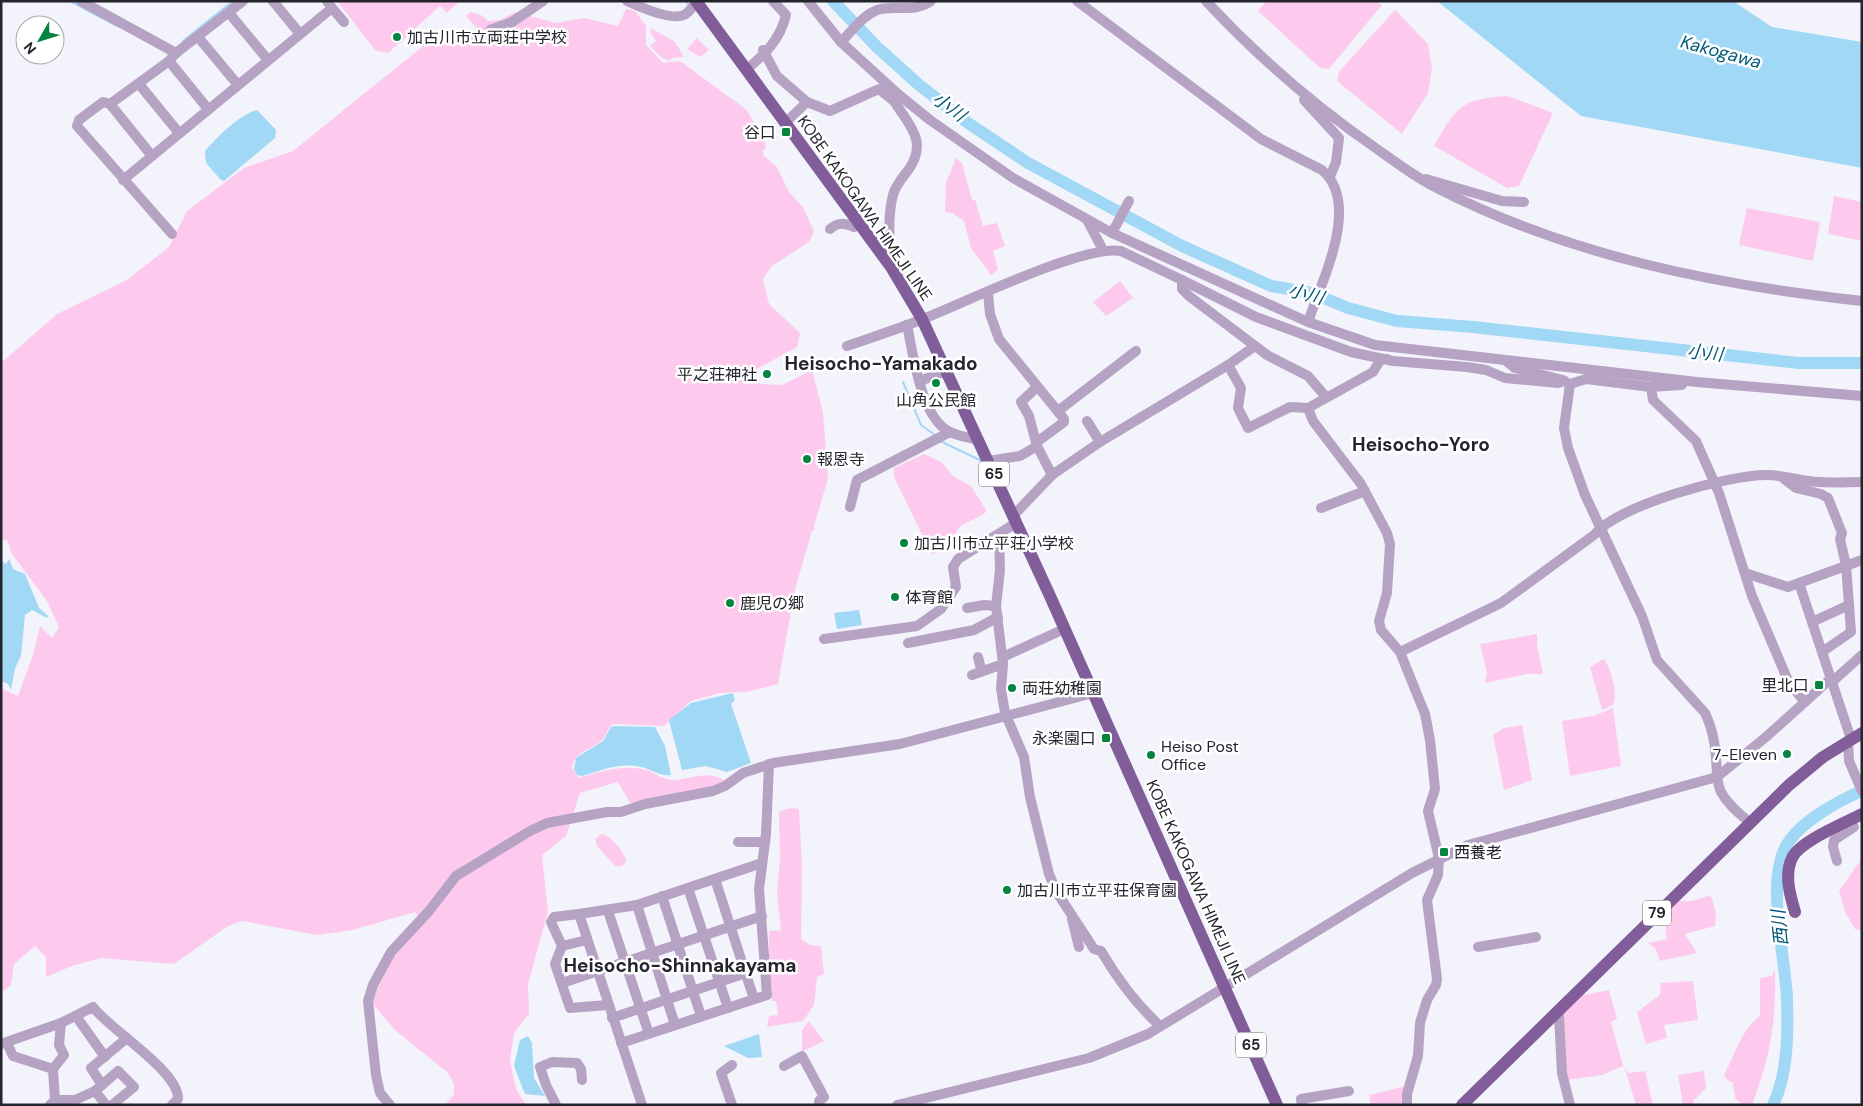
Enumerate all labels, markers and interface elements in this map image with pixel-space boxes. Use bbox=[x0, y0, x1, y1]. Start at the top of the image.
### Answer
north arrow bbox=[15, 15, 65, 65]
place label: 加古川市立両荘中学校 bbox=[407, 27, 567, 48]
water label: Kakogawa bbox=[1678, 30, 1764, 74]
marker: 加古川市立両荘中学校 bbox=[391, 31, 403, 43]
text: N bbox=[20, 39, 40, 58]
water label: 小川 bbox=[927, 87, 972, 128]
street label: KOBE KAKOGAWA HIMEJI LINE bbox=[793, 111, 937, 305]
place label: 谷口 bbox=[744, 122, 776, 143]
marker: 谷口 bbox=[780, 126, 792, 138]
water label: 小川 bbox=[1286, 278, 1328, 311]
water label: 小川 bbox=[1686, 339, 1726, 367]
district label: Heisocho-Yamakado bbox=[784, 351, 978, 376]
place label: 平之荘神社 bbox=[677, 364, 757, 385]
marker: 平之荘神社 bbox=[761, 368, 773, 380]
marker: 山角公民館 bbox=[930, 377, 942, 389]
place label: 山角公民館 bbox=[896, 390, 976, 411]
district label: Heisocho-Yoro bbox=[1352, 432, 1490, 457]
place label: 報恩寺 bbox=[817, 449, 865, 470]
marker: 報恩寺 bbox=[801, 453, 813, 465]
road number: 65 bbox=[979, 462, 1009, 486]
place label: 加古川市立平荘小学校 bbox=[914, 533, 1074, 554]
marker: 加古川市立平荘小学校 bbox=[898, 537, 910, 549]
place label: 体育館 bbox=[905, 587, 953, 608]
marker: 体育館 bbox=[889, 591, 901, 603]
place label: 鹿児の郷 bbox=[740, 593, 804, 614]
marker: 鹿児の郷 bbox=[724, 597, 736, 609]
place label: 里北口 bbox=[1761, 675, 1809, 696]
place label: 両荘幼稚園 bbox=[1022, 678, 1102, 699]
marker: 里北口 bbox=[1813, 679, 1825, 691]
marker: 両荘幼稚園 bbox=[1006, 682, 1018, 694]
place label: 永楽園口 bbox=[1032, 728, 1096, 749]
marker: 永楽園口 bbox=[1100, 732, 1112, 744]
place label: Heiso Post Office bbox=[1161, 736, 1239, 775]
place label: 7-Eleven bbox=[1713, 744, 1777, 765]
marker: 7-Eleven bbox=[1781, 748, 1793, 760]
marker: Heiso Post Office bbox=[1145, 749, 1157, 761]
street label: KOBE KAKOGAWA HIMEJI LINE bbox=[1141, 777, 1251, 987]
place label: 西養老 bbox=[1454, 842, 1502, 863]
marker: 西養老 bbox=[1438, 846, 1450, 858]
place label: 加古川市立平荘保育園 bbox=[1017, 880, 1177, 901]
marker: 加古川市立平荘保育園 bbox=[1001, 884, 1013, 896]
road number: 79 bbox=[1643, 900, 1671, 926]
water label: 西川 bbox=[1766, 907, 1794, 947]
district label: Heisocho-Shinnakayama bbox=[564, 953, 796, 978]
road number: 65 bbox=[1236, 1032, 1266, 1058]

